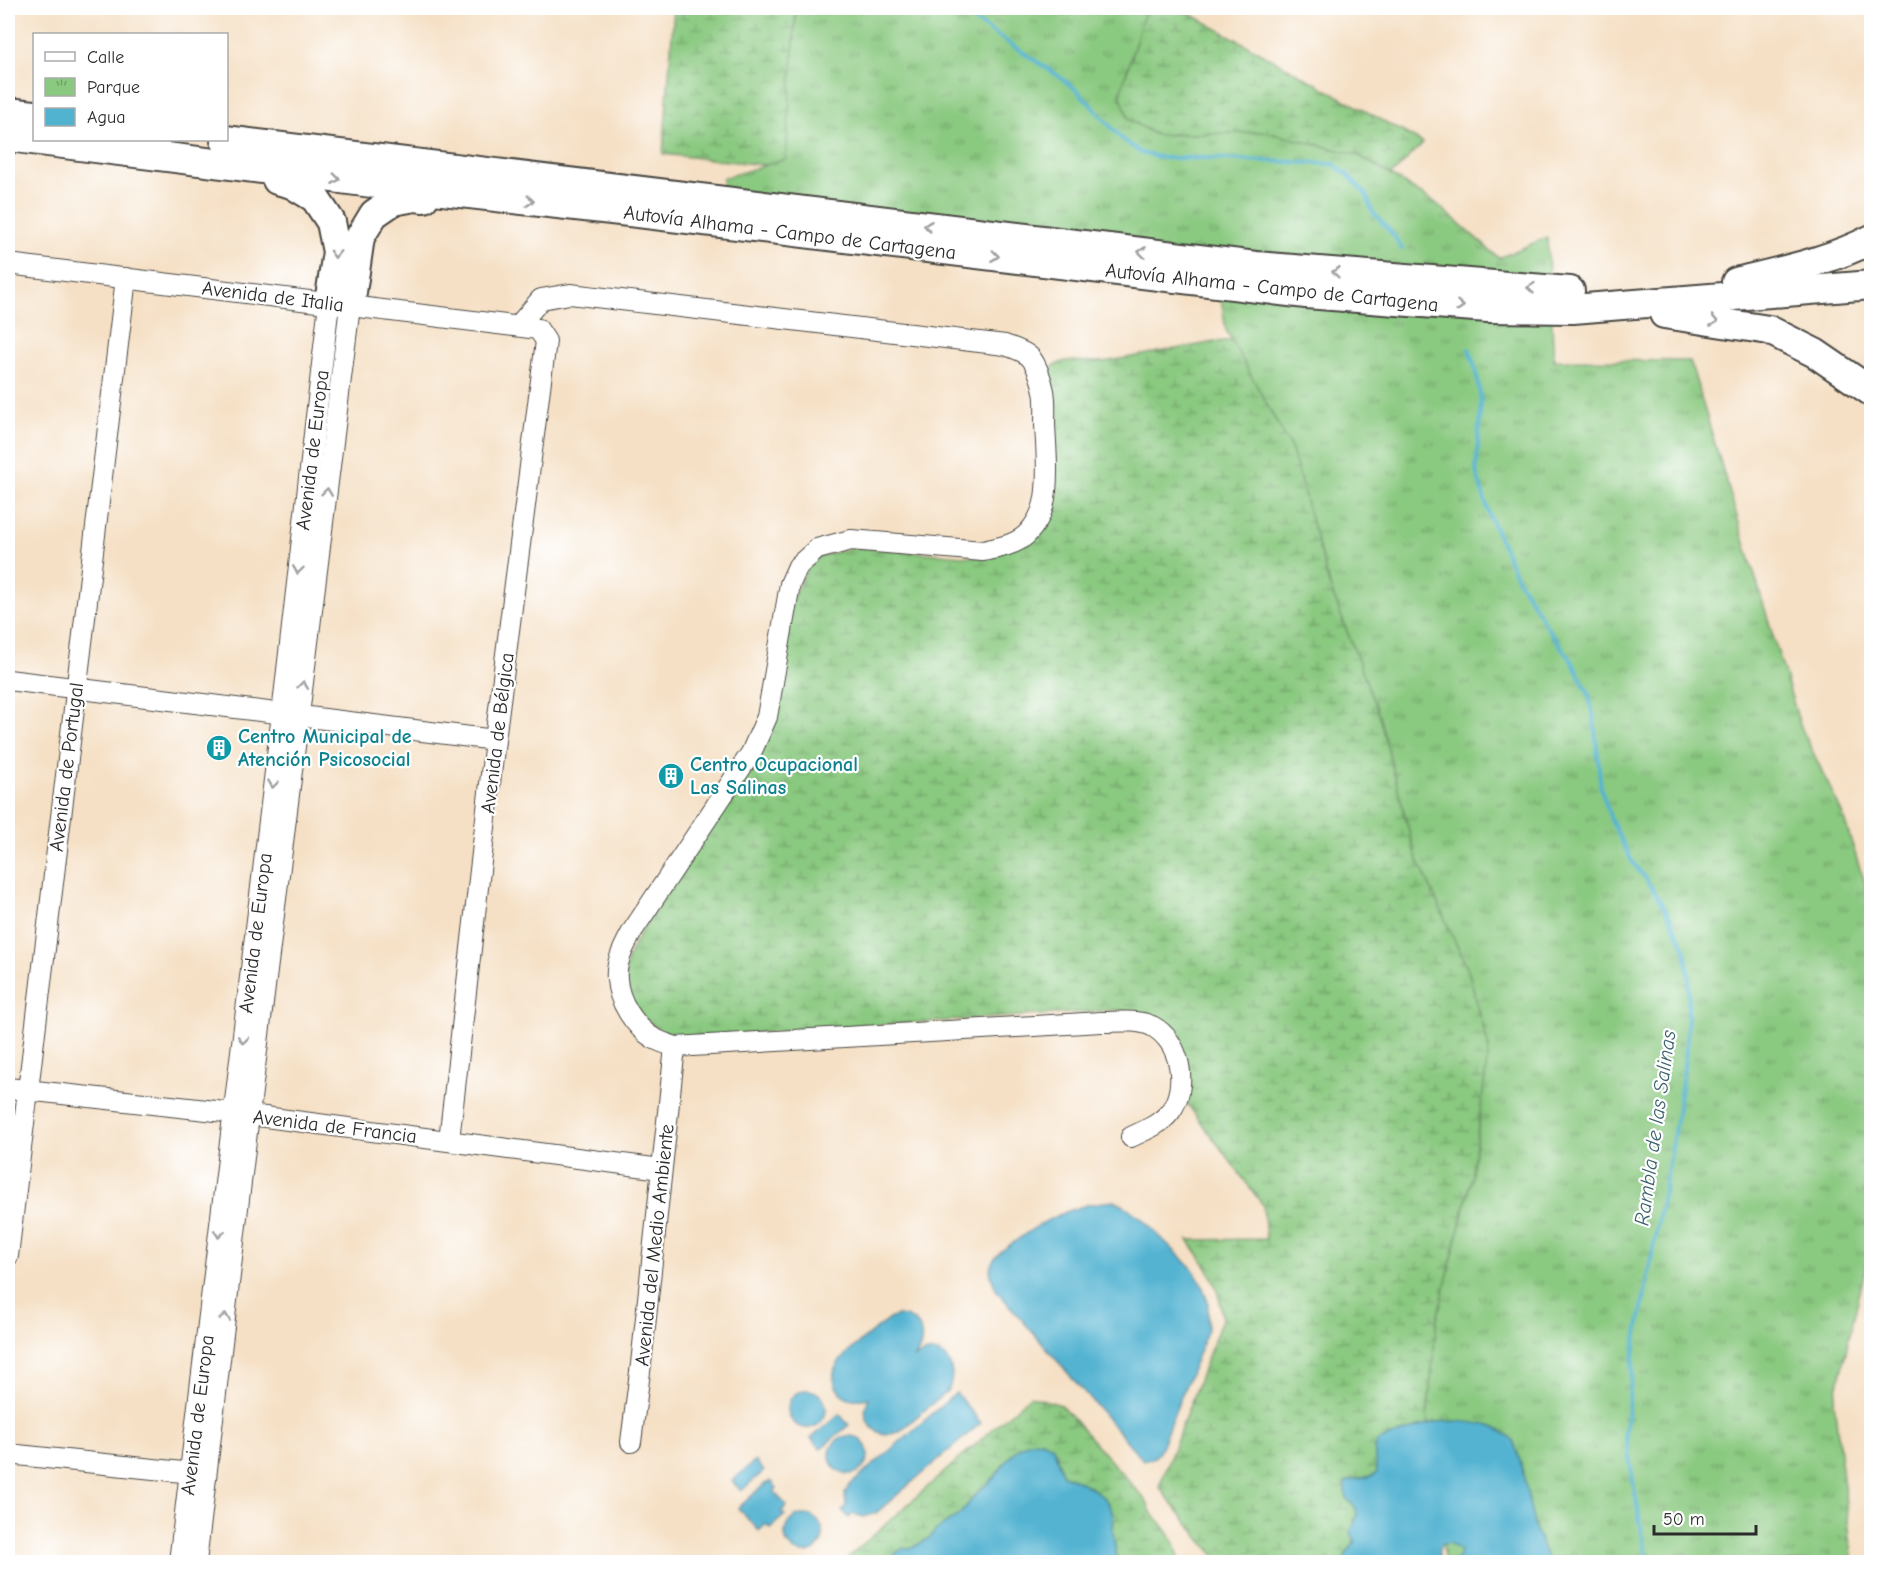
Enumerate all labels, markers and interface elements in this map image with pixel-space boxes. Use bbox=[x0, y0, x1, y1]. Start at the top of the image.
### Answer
legend bbox=[33, 33, 228, 141]
text: Calle bbox=[87, 47, 124, 68]
text: Parque bbox=[87, 77, 140, 98]
text: Agua bbox=[87, 107, 125, 128]
one-way arrow bbox=[332, 172, 341, 184]
one-way arrow bbox=[526, 194, 535, 207]
street label: Autovía Alhama - Campo de Cartagena bbox=[622, 201, 958, 264]
one-way arrow bbox=[923, 220, 933, 233]
one-way arrow bbox=[1138, 246, 1147, 259]
one-way arrow bbox=[329, 250, 341, 259]
one-way arrow bbox=[990, 250, 999, 262]
street label: Autovía Alhama - Campo de Cartagena bbox=[1104, 259, 1440, 316]
one-way arrow bbox=[1332, 266, 1341, 279]
street label: Avenida de Italia bbox=[201, 276, 345, 317]
one-way arrow bbox=[1526, 282, 1535, 295]
one-way arrow bbox=[1456, 299, 1465, 312]
one-way arrow bbox=[1709, 315, 1718, 327]
street label: Avenida de Europa bbox=[291, 369, 334, 532]
one-way arrow bbox=[320, 487, 333, 497]
one-way arrow bbox=[292, 565, 305, 574]
street label: Avenida de Bélgica bbox=[476, 651, 519, 815]
street label: Avenida de Portugal bbox=[45, 681, 88, 853]
one-way arrow bbox=[296, 681, 309, 690]
place label: Centro Municipal de Atención Psicosocial bbox=[238, 725, 412, 771]
building icon: Centro Municipal de Atención Psicosocial bbox=[204, 733, 234, 763]
place label: Centro Ocupacional Las Salinas bbox=[690, 753, 858, 799]
building icon: Centro Ocupacional Las Salinas bbox=[656, 761, 686, 791]
one-way arrow bbox=[267, 780, 280, 789]
street label: Avenida de Europa bbox=[234, 852, 277, 1015]
water label: Rambla de las Salinas bbox=[1629, 1029, 1681, 1227]
one-way arrow bbox=[237, 1036, 249, 1045]
street label: Avenida de Francia bbox=[252, 1105, 418, 1148]
street label: Avenida del Medio Ambiente bbox=[630, 1123, 679, 1367]
one-way arrow bbox=[214, 1229, 226, 1239]
one-way arrow bbox=[219, 1312, 231, 1321]
street label: Avenida de Europa bbox=[176, 1334, 219, 1497]
scale bar bbox=[1654, 1498, 1756, 1536]
text: 50 m bbox=[1663, 1509, 1705, 1530]

